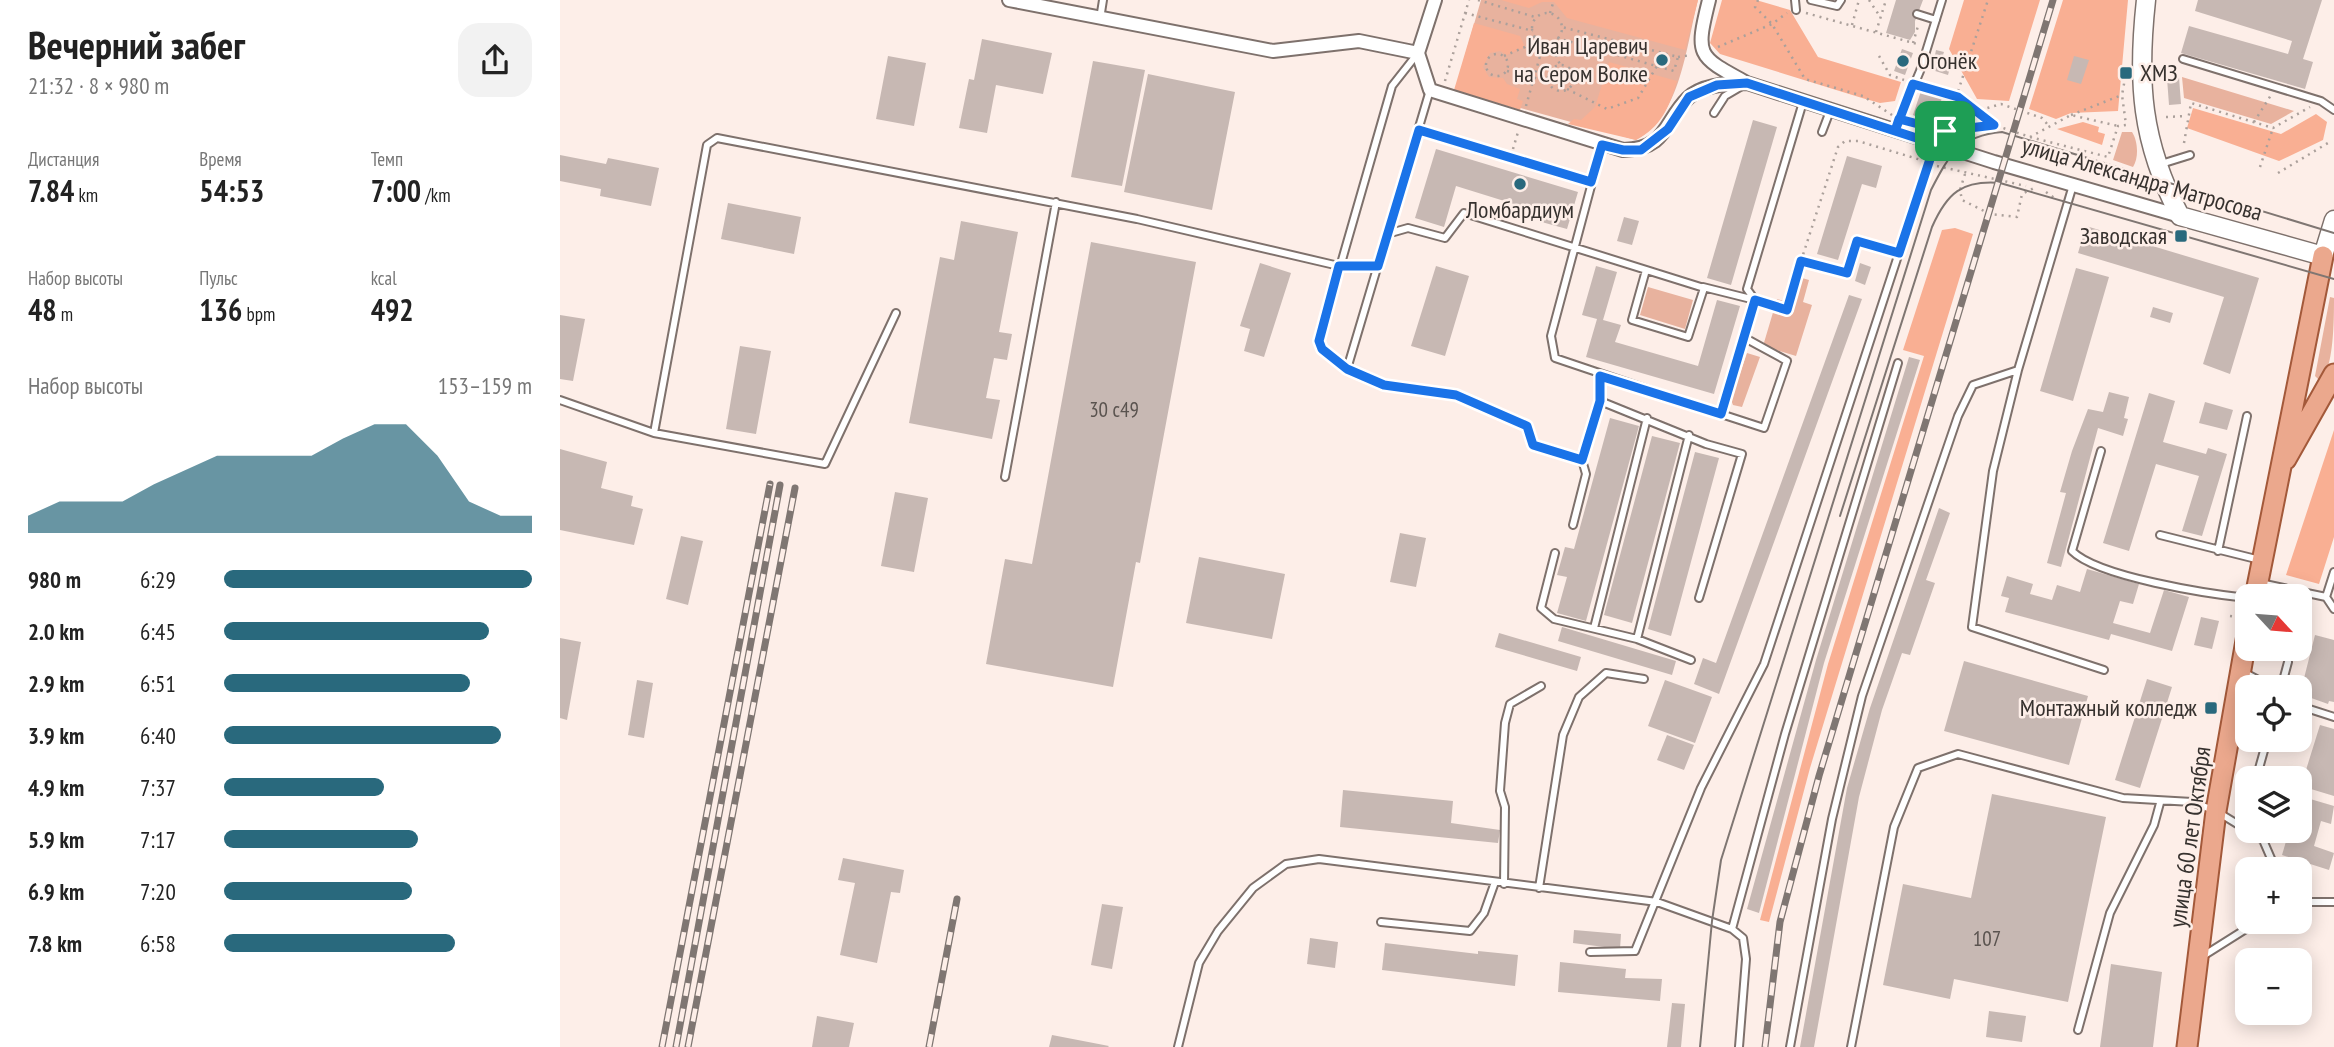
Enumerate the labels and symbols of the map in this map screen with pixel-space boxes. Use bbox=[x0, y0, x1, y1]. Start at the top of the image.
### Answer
place label: Иван Царевич на Сером Волке bbox=[1514, 30, 1648, 89]
place label: Огонёк bbox=[1917, 45, 1978, 76]
marker: Иван Царевич на Сером Волке bbox=[1654, 52, 1670, 68]
marker: Огонёк bbox=[1895, 53, 1911, 69]
place label: ХМЗ bbox=[2140, 57, 2178, 88]
marker: ХМЗ bbox=[2118, 65, 2134, 81]
pin bbox=[1915, 101, 1975, 161]
street label: улица Александра Матросова bbox=[2018, 129, 2266, 228]
marker: Ломбардиум bbox=[1512, 176, 1528, 192]
place label: Ломбардиум bbox=[1465, 194, 1574, 225]
place label: Заводская bbox=[2080, 220, 2167, 251]
marker: Заводская bbox=[2173, 228, 2189, 244]
house number: 30 с49 bbox=[1089, 396, 1139, 423]
north arrow bbox=[2235, 584, 2312, 662]
place label: Монтажный колледж bbox=[2020, 692, 2197, 723]
marker: Монтажный колледж bbox=[2203, 700, 2219, 716]
street label: улица 60 лет Октября bbox=[2161, 744, 2218, 929]
house number: 107 bbox=[1973, 925, 2001, 952]

